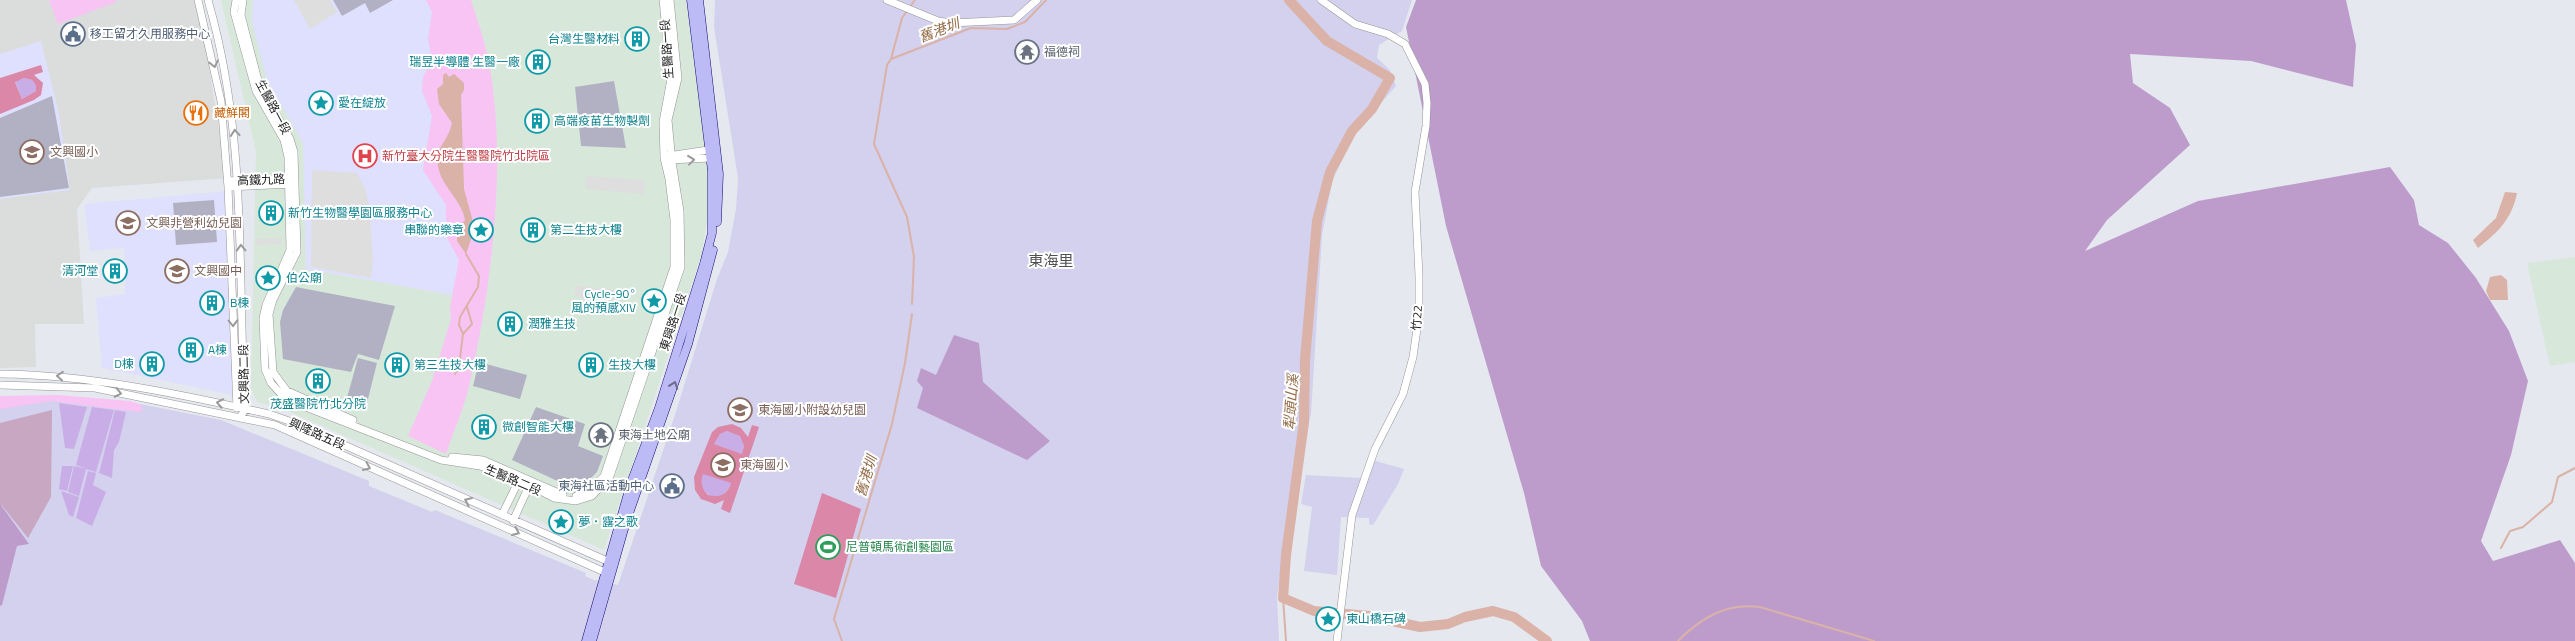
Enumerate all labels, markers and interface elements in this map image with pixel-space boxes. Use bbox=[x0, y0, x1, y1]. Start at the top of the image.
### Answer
water label: 舊港圳 bbox=[915, 11, 964, 47]
street label: 生醫路一段 bbox=[655, 18, 678, 80]
public building icon: 移工留才久用服務中心 bbox=[60, 21, 86, 47]
place label: 移工留才久用服務中心 bbox=[90, 24, 210, 43]
building icon: 台灣生醫材料 bbox=[624, 26, 650, 52]
place label: 台灣生醫材料 bbox=[548, 29, 620, 48]
temple icon: 福德祠 bbox=[1014, 39, 1040, 65]
place label: 福德祠 bbox=[1044, 42, 1080, 61]
building icon: 瑞昱半導體 生醫一廠 bbox=[525, 49, 551, 75]
place label: 瑞昱半導體 生醫一廠 bbox=[409, 52, 520, 71]
one-way arrow bbox=[208, 60, 219, 69]
street label: 生醫路一段 bbox=[251, 76, 296, 138]
place icon: 愛在綻放 bbox=[308, 90, 334, 116]
place label: 愛在綻放 bbox=[338, 93, 386, 112]
restaurant icon: 藏鮮閣 bbox=[183, 100, 209, 126]
place label: 藏鮮閣 bbox=[214, 103, 250, 122]
building icon: 高端疫苗生物製劑 bbox=[524, 108, 550, 134]
place label: 高端疫苗生物製劑 bbox=[554, 111, 650, 130]
one-way arrow bbox=[230, 129, 241, 137]
school or university icon: 文興國小 bbox=[19, 139, 45, 165]
place label: 文興國小 bbox=[50, 142, 98, 161]
hospital icon: 新竹臺大分院生醫醫院竹北院區 bbox=[352, 143, 378, 169]
place label: 新竹臺大分院生醫醫院竹北院區 bbox=[382, 146, 550, 165]
one-way arrow bbox=[687, 155, 695, 166]
street label: 高鐵九路 bbox=[237, 169, 285, 190]
building icon: 新竹生物醫學園區服務中心 bbox=[258, 200, 284, 226]
place label: 新竹生物醫學園區服務中心 bbox=[288, 203, 432, 222]
school or university icon: 文興非營利幼兒園 bbox=[115, 210, 141, 236]
place label: 文興非營利幼兒園 bbox=[146, 213, 242, 232]
place icon: 串聯的樂章 bbox=[468, 217, 494, 243]
building icon: 第二生技大樓 bbox=[520, 217, 546, 243]
place label: 串聯的樂章 bbox=[404, 220, 464, 239]
place label: 第二生技大樓 bbox=[550, 220, 622, 239]
one-way arrow bbox=[236, 244, 246, 252]
district label: 東海里 bbox=[1028, 249, 1074, 272]
building icon: 清河堂 bbox=[102, 258, 128, 284]
school or university icon: 文興國中 bbox=[164, 258, 190, 284]
place label: 清河堂 bbox=[62, 261, 98, 280]
place label: 文興國中 bbox=[194, 261, 242, 280]
place icon: 伯公廟 bbox=[255, 265, 281, 291]
place label: 伯公廟 bbox=[286, 268, 322, 287]
place label: Cycle-90° 風的預感XIV bbox=[571, 284, 636, 317]
place icon: Cycle-90° 風的預感XIV bbox=[641, 288, 667, 314]
building icon: B棟 bbox=[199, 290, 225, 316]
street label: 東興路一段 bbox=[654, 290, 691, 353]
place label: B棟 bbox=[230, 293, 249, 312]
street label: 竹22 bbox=[1406, 304, 1427, 331]
building icon: 潤雅生技 bbox=[497, 311, 523, 337]
place label: 潤雅生技 bbox=[528, 314, 576, 333]
one-way arrow bbox=[227, 319, 238, 327]
building icon: A棟 bbox=[178, 337, 204, 363]
place label: A棟 bbox=[208, 340, 227, 359]
street label: 文興路二段 bbox=[233, 344, 254, 404]
building icon: D棟 bbox=[139, 351, 165, 377]
building icon: 第三生技大樓 bbox=[384, 352, 410, 378]
building icon: 生技大樓 bbox=[578, 352, 604, 378]
place label: D棟 bbox=[114, 354, 134, 373]
place label: 第三生技大樓 bbox=[414, 355, 486, 374]
place label: 生技大樓 bbox=[608, 355, 656, 374]
building icon: 茂盛醫院竹北分院 bbox=[305, 368, 331, 394]
one-way arrow bbox=[56, 371, 64, 382]
water label: 犁頭山溪 bbox=[1278, 371, 1303, 431]
one-way arrow bbox=[668, 381, 678, 390]
one-way arrow bbox=[114, 387, 123, 398]
place label: 茂盛醫院竹北分院 bbox=[270, 394, 366, 413]
school or university icon: 東海國小附設幼兒園 bbox=[727, 397, 753, 423]
one-way arrow bbox=[216, 399, 225, 409]
place label: 東海國小附設幼兒園 bbox=[758, 400, 866, 419]
street label: 興隆路五段 bbox=[286, 413, 348, 454]
building icon: 微創智能大樓 bbox=[471, 414, 497, 440]
place label: 微創智能大樓 bbox=[502, 417, 574, 436]
temple icon: 東海土地公廟 bbox=[588, 422, 614, 448]
place label: 東海土地公廟 bbox=[618, 425, 690, 444]
water label: 舊港圳 bbox=[849, 451, 882, 499]
school or university icon: 東海國小 bbox=[710, 452, 736, 478]
place label: 東海國小 bbox=[740, 455, 788, 474]
street label: 生醫路二段 bbox=[482, 459, 545, 500]
one-way arrow bbox=[362, 460, 371, 471]
public building icon: 東海社區活動中心 bbox=[659, 473, 685, 499]
place label: 東海社區活動中心 bbox=[558, 476, 654, 495]
one-way arrow bbox=[465, 496, 473, 506]
place icon: 夢．露之歌 bbox=[548, 509, 574, 535]
place label: 夢．露之歌 bbox=[578, 512, 638, 531]
one-way arrow bbox=[511, 526, 520, 537]
sports icon: 尼普頓馬術創藝園區 bbox=[815, 534, 841, 560]
place label: 尼普頓馬術創藝園區 bbox=[846, 537, 954, 556]
place icon: 東山橋石碑 bbox=[1315, 606, 1341, 632]
place label: 東山橋石碑 bbox=[1346, 609, 1406, 628]

